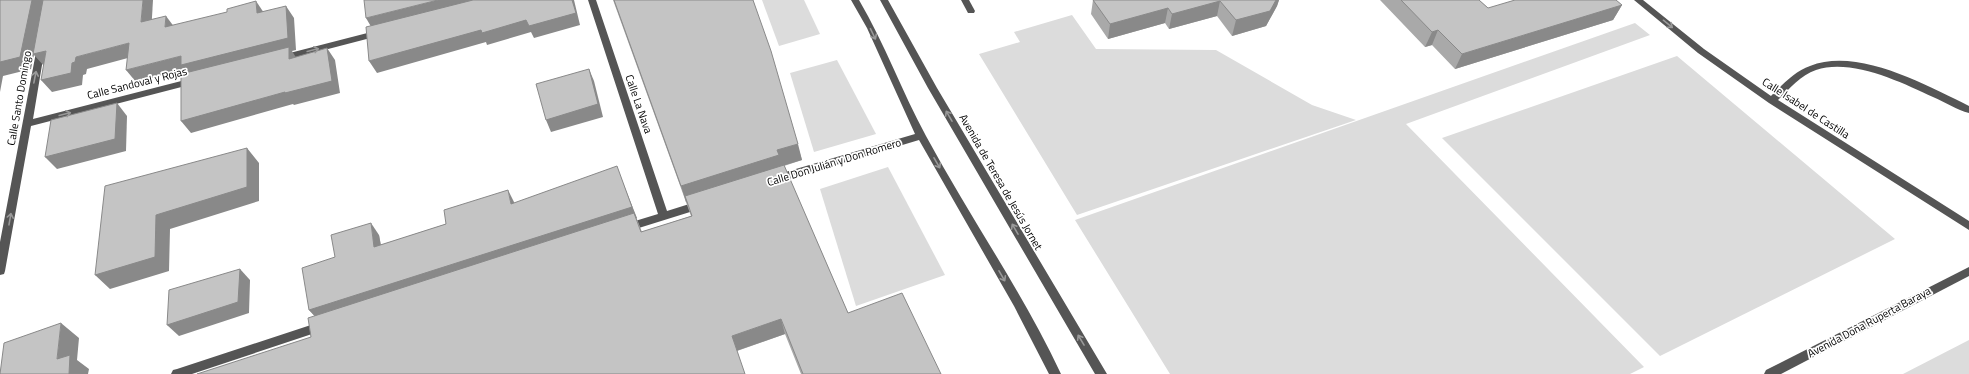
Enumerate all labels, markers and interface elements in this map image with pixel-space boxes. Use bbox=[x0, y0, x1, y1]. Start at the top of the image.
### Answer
one-way arrow bbox=[1663, 20, 1674, 29]
one-way arrow bbox=[870, 28, 877, 40]
one-way arrow bbox=[306, 46, 319, 54]
street label: Calle Santo Domingo bbox=[3, 49, 35, 147]
street label: Calle Sandoval y Rojas bbox=[85, 63, 189, 103]
one-way arrow bbox=[31, 71, 39, 84]
street label: Calle La Nava bbox=[621, 72, 657, 136]
street label: Calle Isabel de Castilla bbox=[1759, 74, 1853, 143]
one-way arrow bbox=[58, 110, 71, 117]
one-way arrow bbox=[945, 110, 953, 122]
street label: Avenida de Teresa de Jesús Jornet bbox=[955, 111, 1047, 253]
street label: Calle Don Julián y Don Romero bbox=[765, 134, 903, 190]
one-way arrow bbox=[934, 157, 942, 169]
one-way arrow bbox=[6, 213, 14, 226]
one-way arrow bbox=[1011, 223, 1019, 234]
one-way arrow bbox=[999, 270, 1007, 282]
street label: Avenida Doña Ruperta Baraya bbox=[1804, 282, 1934, 361]
one-way arrow bbox=[1077, 334, 1085, 346]

